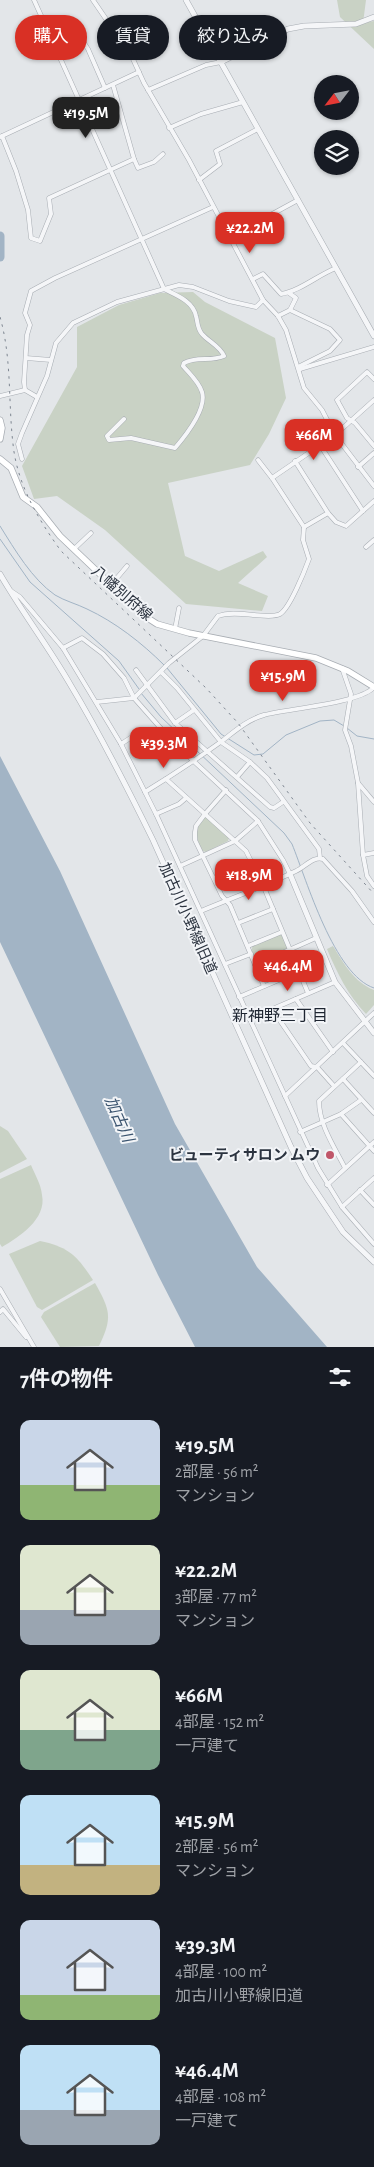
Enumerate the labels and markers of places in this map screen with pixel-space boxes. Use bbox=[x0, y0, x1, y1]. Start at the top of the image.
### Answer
pin: ¥19.5M bbox=[45, 96, 127, 139]
pin: ¥22.2M bbox=[209, 212, 291, 254]
pin: ¥66M bbox=[284, 418, 344, 461]
pin: ¥15.9M bbox=[242, 660, 324, 702]
pin: ¥39.3M bbox=[123, 726, 205, 769]
pin: ¥18.9M bbox=[208, 858, 290, 901]
pin: ¥46.4M bbox=[247, 950, 329, 992]
place label: ビューティサロン ムウ bbox=[169, 1147, 320, 1163]
marker: ビューティサロン ムウ bbox=[324, 1149, 336, 1161]

